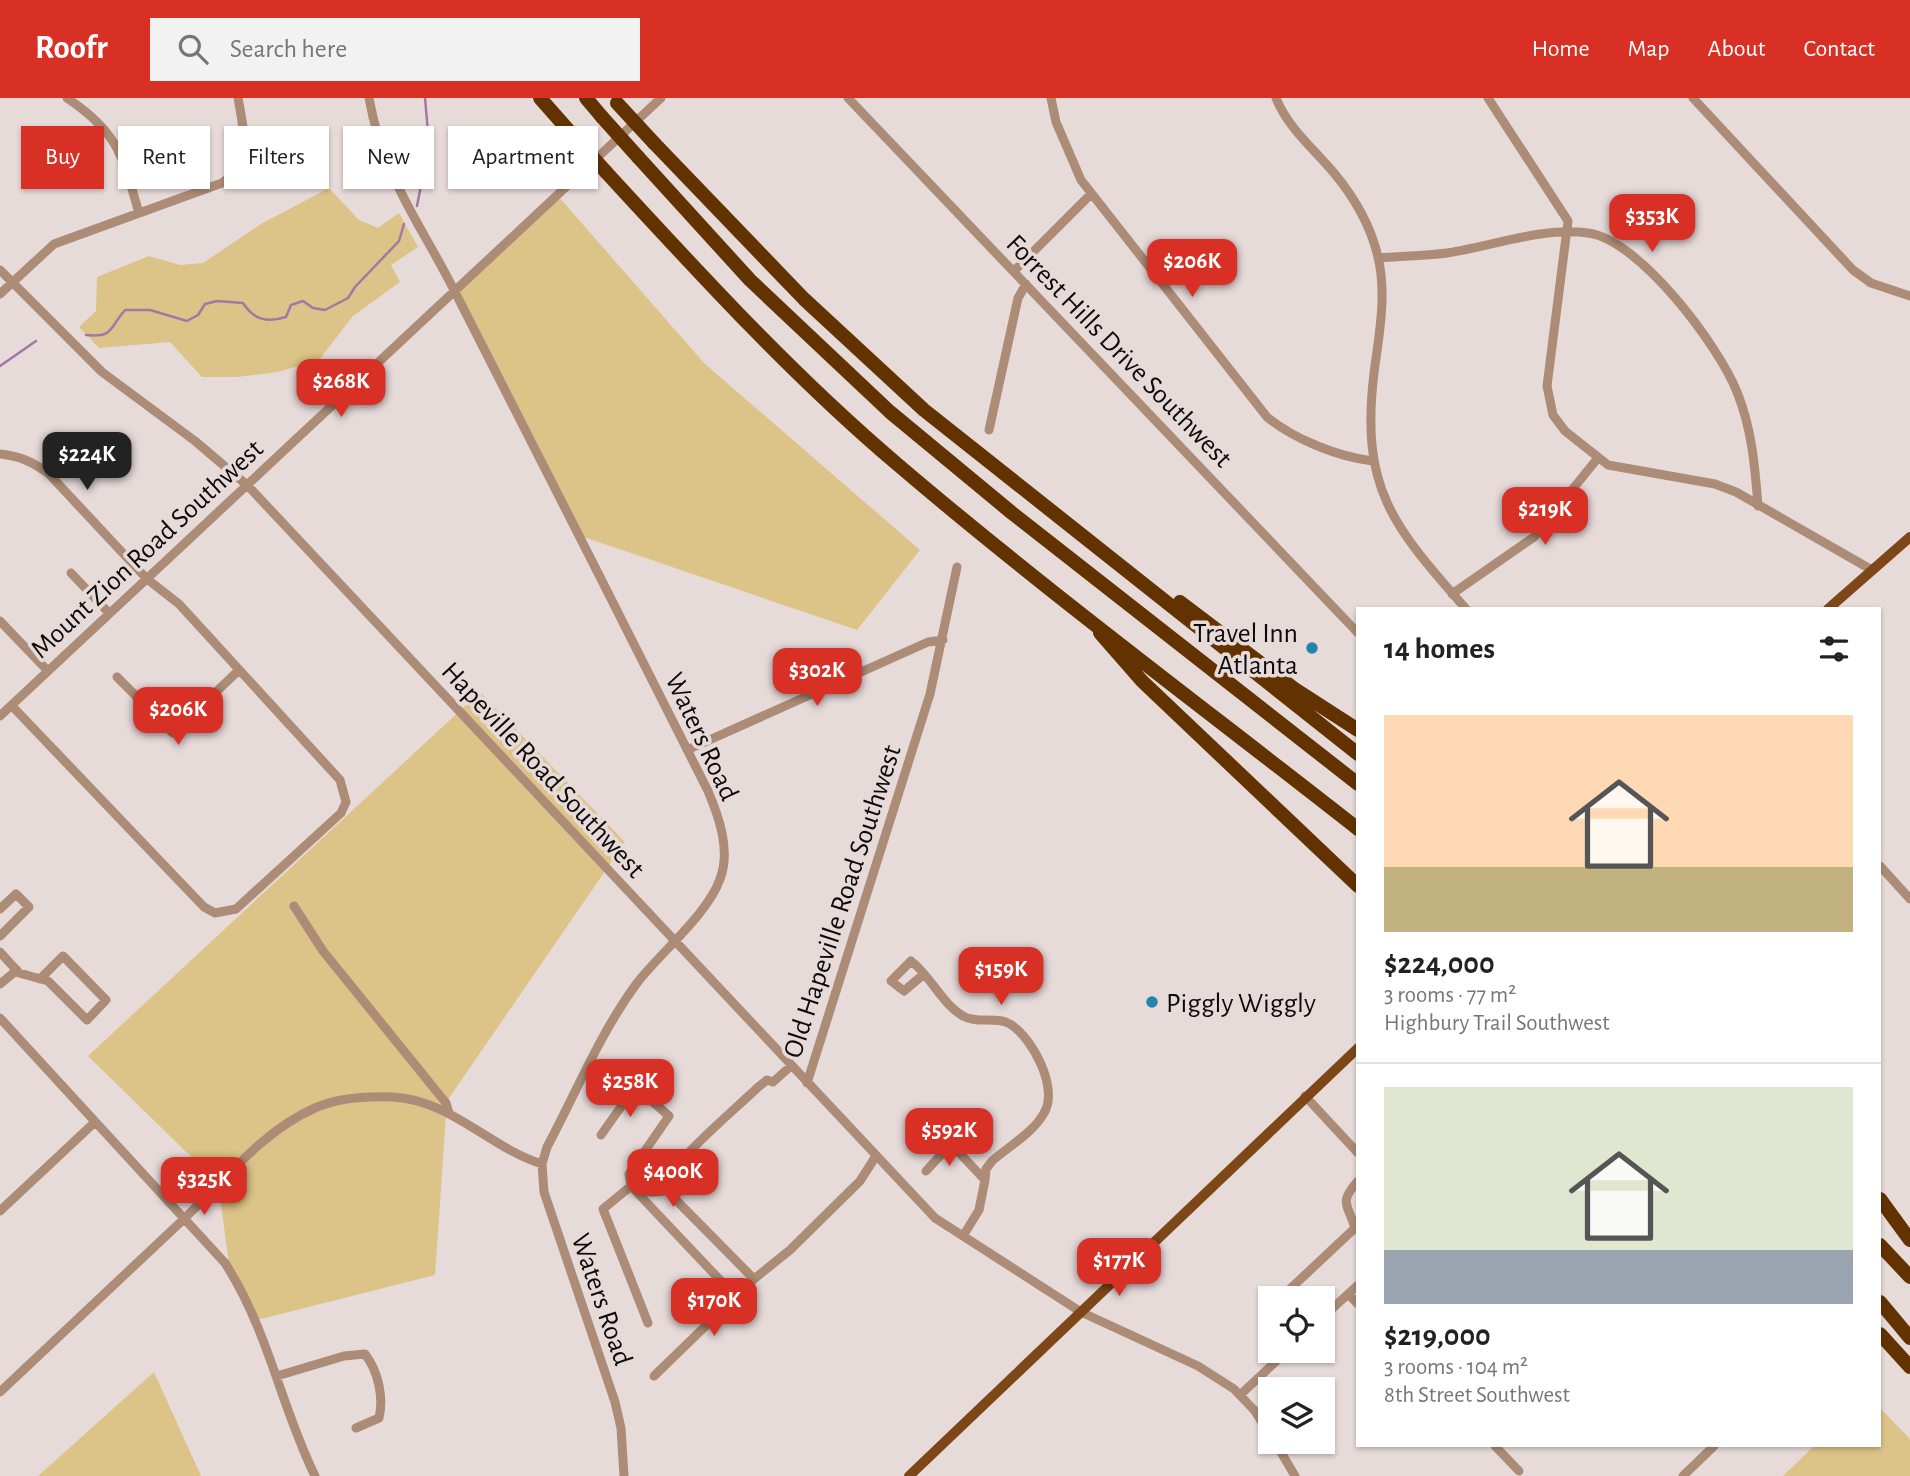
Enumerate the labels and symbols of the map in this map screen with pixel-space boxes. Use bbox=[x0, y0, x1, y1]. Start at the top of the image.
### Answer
pin: $353K bbox=[1603, 194, 1701, 254]
street label: Forrest Hills Drive Southwest bbox=[1000, 230, 1237, 473]
pin: $206K bbox=[1143, 240, 1241, 299]
pin: $268K bbox=[292, 360, 390, 419]
pin: $224K bbox=[38, 432, 136, 492]
street label: Mount Zion Road Southwest bbox=[26, 435, 269, 664]
pin: $219K bbox=[1496, 488, 1594, 547]
place label: Travel Inn Atlanta bbox=[1193, 620, 1298, 680]
marker: Travel Inn Atlanta bbox=[1304, 640, 1320, 656]
pin: $302K bbox=[768, 648, 866, 708]
street label: Hapeville Road Southwest bbox=[436, 657, 649, 884]
street label: Waters Road bbox=[659, 669, 743, 805]
pin: $206K bbox=[129, 688, 227, 747]
street label: Old Hapeville Road Southwest bbox=[779, 742, 907, 1062]
pin: $159K bbox=[952, 948, 1050, 1007]
place label: Piggly Wiggly bbox=[1166, 990, 1316, 1018]
marker: Piggly Wiggly bbox=[1144, 994, 1160, 1010]
pin: $258K bbox=[581, 1060, 679, 1119]
pin: $592K bbox=[900, 1108, 998, 1168]
pin: $400K bbox=[624, 1150, 722, 1209]
pin: $325K bbox=[155, 1158, 253, 1217]
street label: Waters Road bbox=[565, 1230, 637, 1369]
pin: $177K bbox=[1070, 1238, 1168, 1298]
pin: $170K bbox=[665, 1278, 763, 1338]

